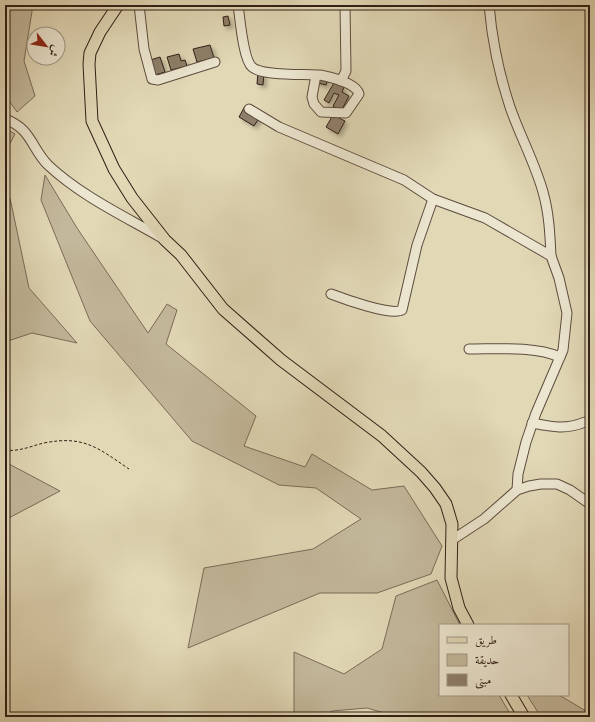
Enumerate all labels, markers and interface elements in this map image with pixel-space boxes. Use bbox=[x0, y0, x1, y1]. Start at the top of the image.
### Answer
north arrow bbox=[26, 26, 66, 66]
text: ش bbox=[46, 43, 63, 59]
legend bbox=[439, 624, 569, 696]
text: طريق bbox=[475, 633, 497, 648]
text: حديقة bbox=[475, 653, 499, 668]
text: مبنى bbox=[475, 673, 491, 689]

